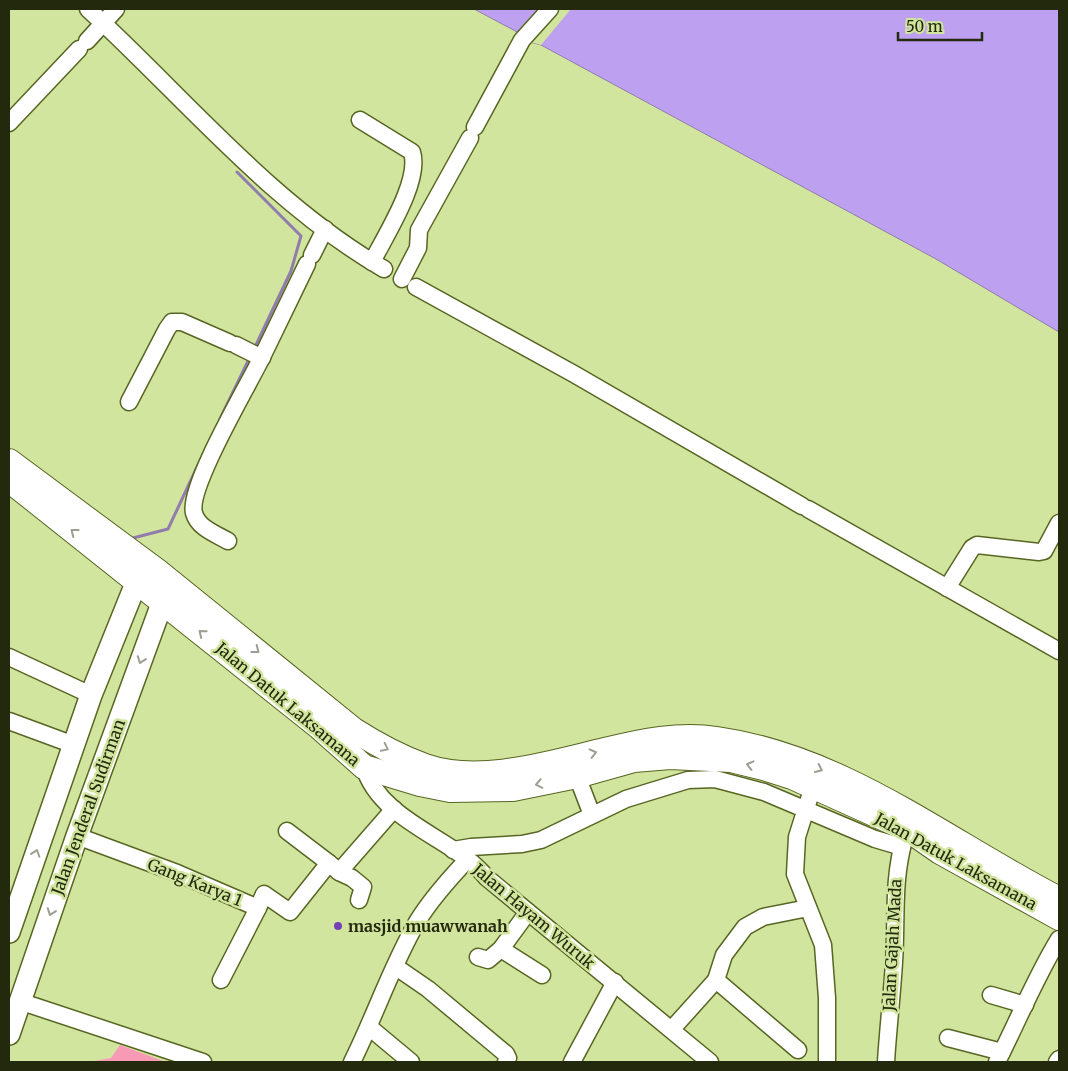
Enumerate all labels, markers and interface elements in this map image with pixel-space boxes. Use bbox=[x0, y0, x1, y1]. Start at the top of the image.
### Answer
scale bar bbox=[898, 10, 982, 42]
text: 50 m bbox=[906, 17, 943, 36]
one-way arrow bbox=[71, 530, 80, 538]
one-way arrow bbox=[198, 629, 207, 638]
street label: Jalan Datuk Laksamana bbox=[211, 637, 365, 770]
one-way arrow bbox=[250, 644, 259, 652]
one-way arrow bbox=[137, 655, 147, 664]
street label: Jalan Jenderal Sudirman bbox=[47, 716, 129, 899]
one-way arrow bbox=[380, 742, 389, 752]
one-way arrow bbox=[589, 748, 597, 758]
one-way arrow bbox=[747, 760, 755, 770]
one-way arrow bbox=[814, 763, 823, 773]
one-way arrow bbox=[535, 778, 544, 788]
street label: Jalan Datuk Laksamana bbox=[871, 808, 1041, 914]
one-way arrow bbox=[30, 849, 40, 858]
street label: Gang Karya 1 bbox=[145, 854, 245, 910]
street label: Jalan Hayam Wuruk bbox=[468, 858, 600, 973]
street label: Jalan Gajah Mada bbox=[878, 878, 905, 1013]
one-way arrow bbox=[46, 907, 56, 916]
place label: masjid muawwanah bbox=[348, 916, 508, 936]
marker: masjid muawwanah bbox=[332, 920, 344, 932]

